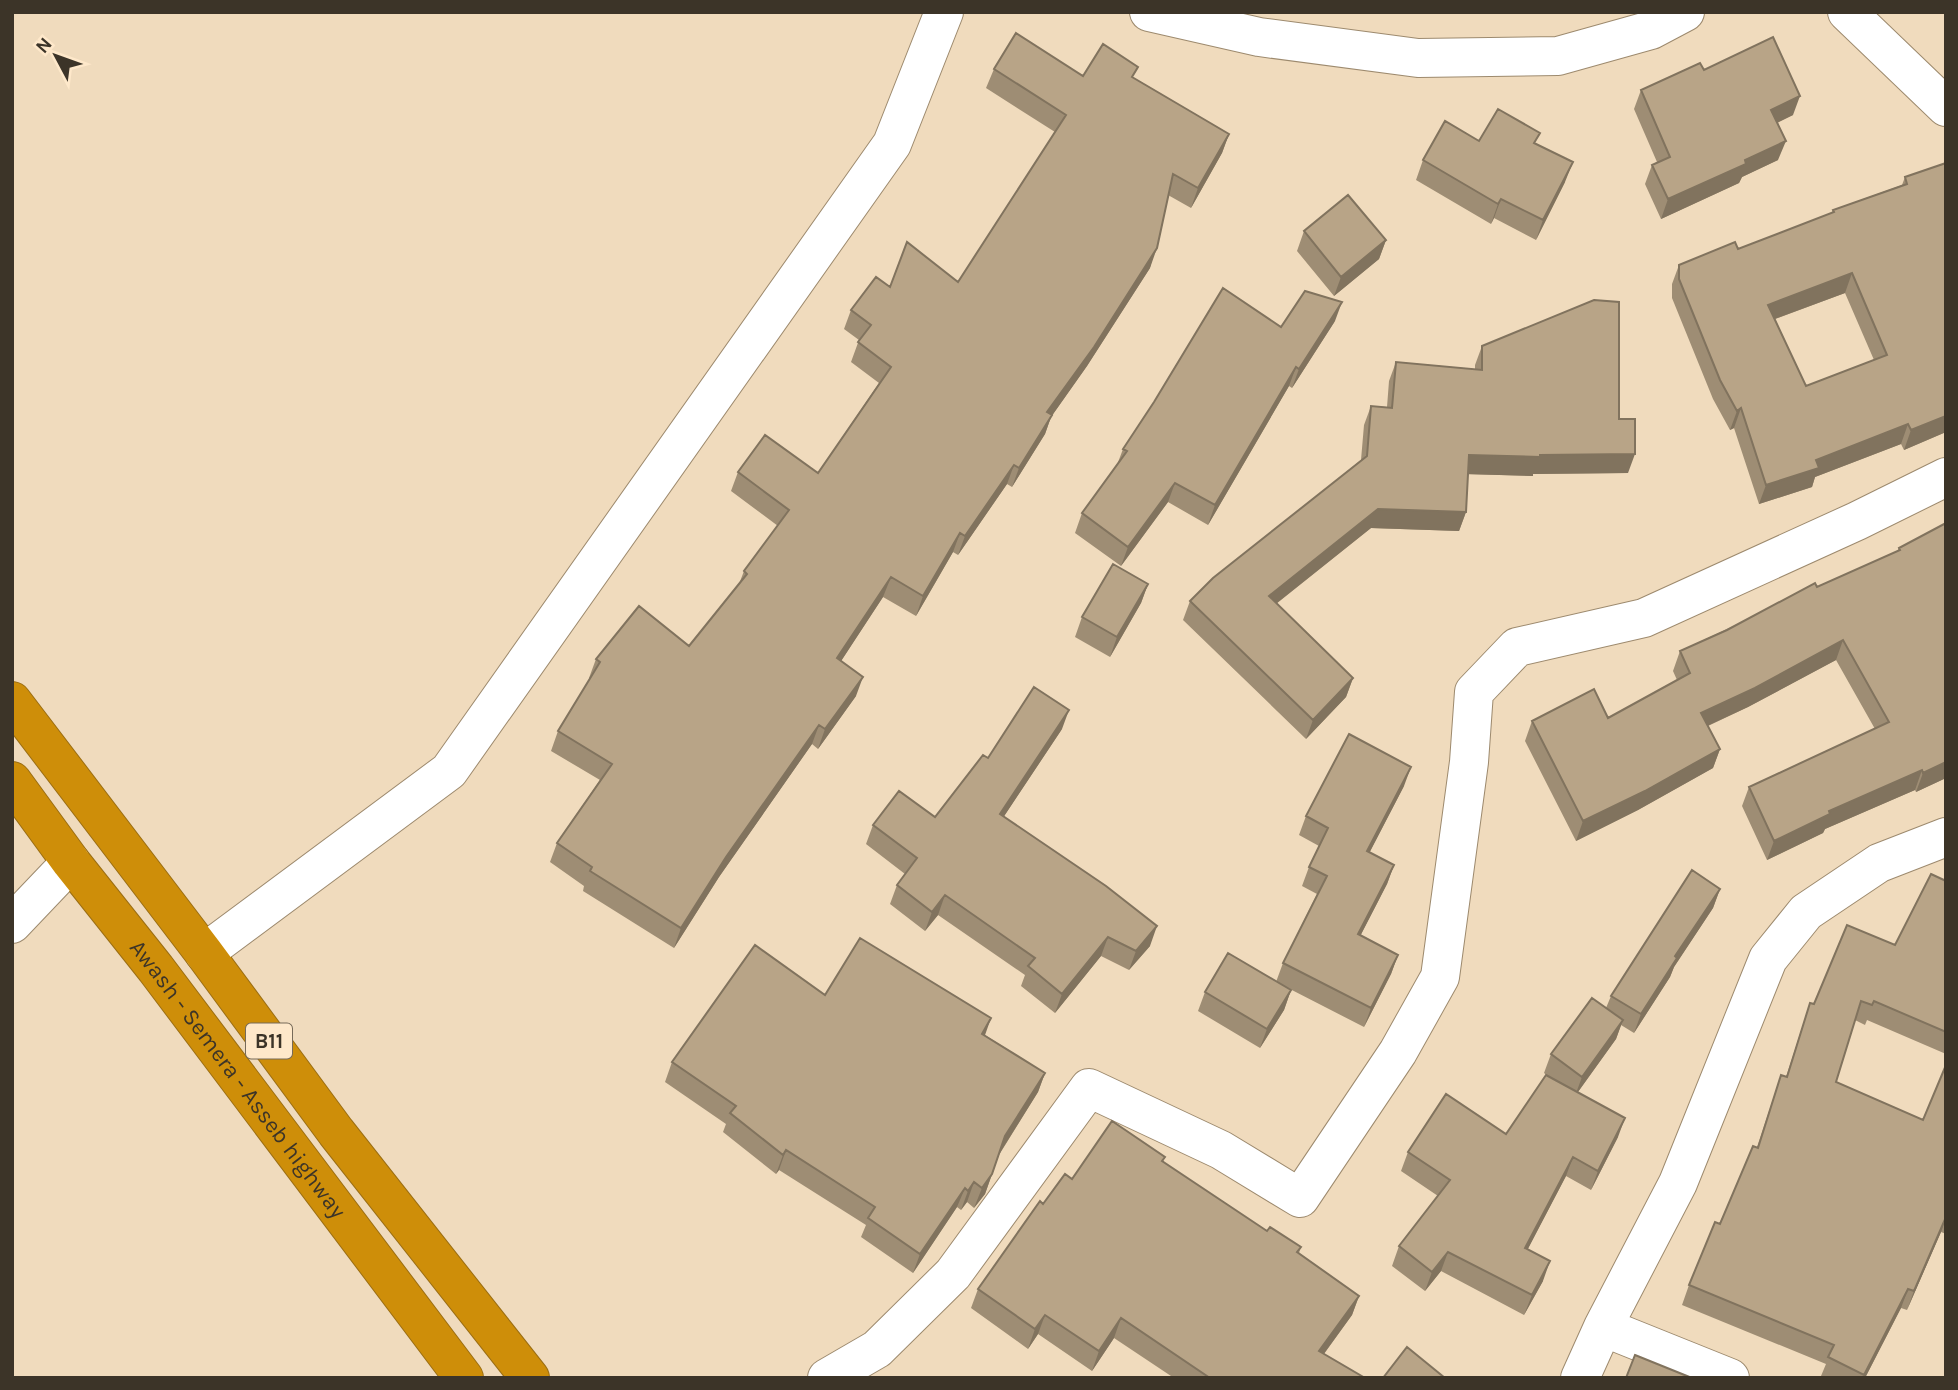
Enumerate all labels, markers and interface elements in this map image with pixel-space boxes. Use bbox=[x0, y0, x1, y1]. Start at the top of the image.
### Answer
north arrow bbox=[21, 21, 91, 91]
text: N bbox=[31, 33, 57, 58]
street label: Awash - Semera - Asseb highway bbox=[124, 934, 352, 1224]
road number: B11 bbox=[246, 1024, 292, 1058]

